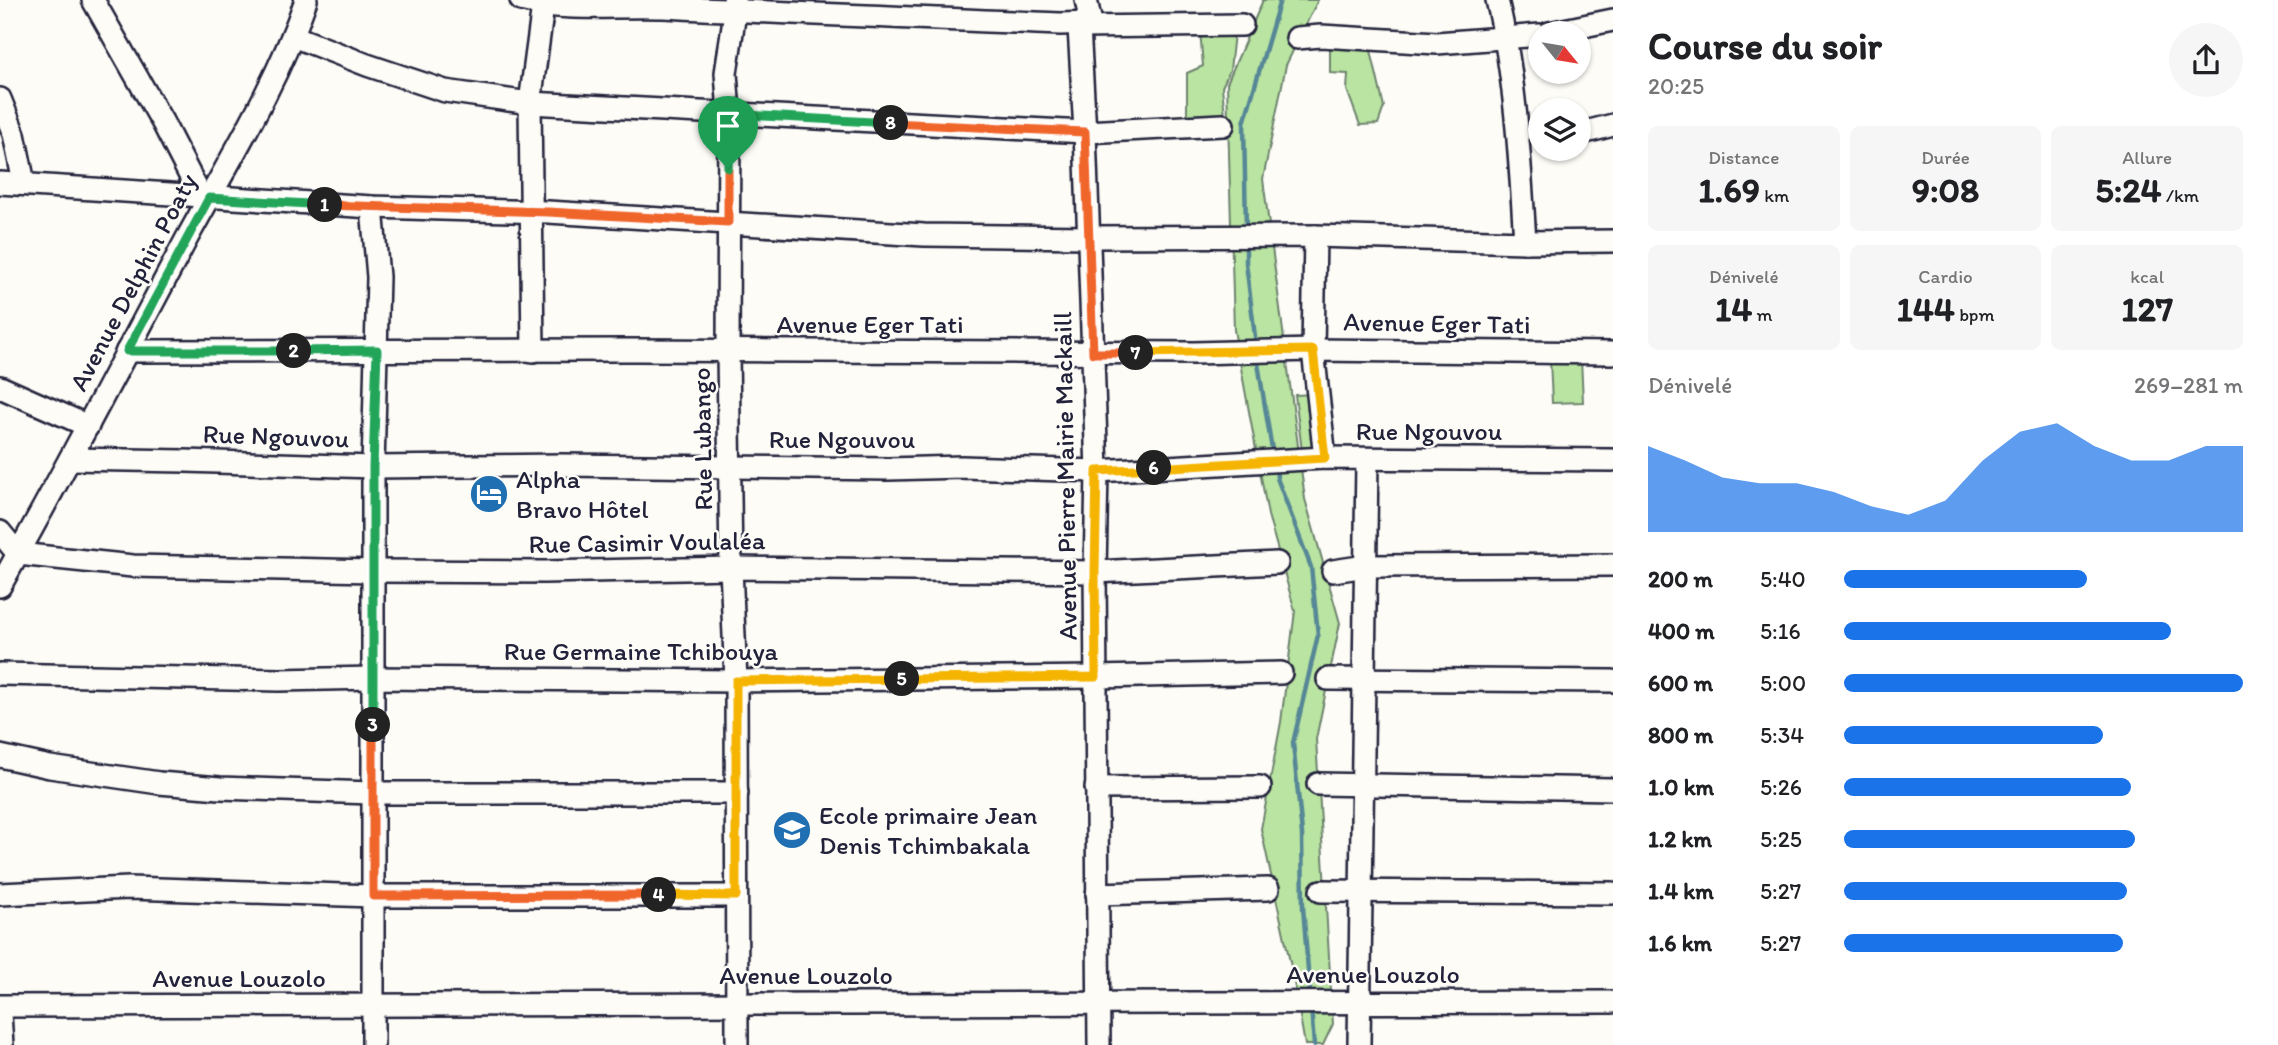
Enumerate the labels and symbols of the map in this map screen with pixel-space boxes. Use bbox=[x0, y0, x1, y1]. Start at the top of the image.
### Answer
north arrow bbox=[1528, 21, 1591, 84]
pin bbox=[698, 96, 758, 168]
pin: 8 bbox=[874, 106, 908, 140]
street label: Avenue Delphin Poaty bbox=[62, 168, 204, 396]
pin: 1 bbox=[308, 188, 342, 222]
street label: Avenue Eger Tati bbox=[1343, 305, 1531, 341]
street label: Avenue Eger Tati bbox=[776, 308, 964, 340]
street label: Avenue Pierre Mairie Mackaill bbox=[1046, 311, 1084, 641]
pin: 2 bbox=[276, 334, 312, 368]
pin: 7 bbox=[1118, 336, 1154, 370]
street label: Rue Lubango bbox=[685, 367, 719, 511]
street label: Rue Ngouvou bbox=[1356, 415, 1502, 447]
street label: Rue Ngouvou bbox=[202, 417, 350, 455]
street label: Rue Ngouvou bbox=[769, 423, 915, 455]
pin: 6 bbox=[1136, 450, 1172, 486]
place label: Alpha Bravo Hôtel bbox=[516, 463, 649, 525]
hotel icon: Alpha Bravo Hôtel bbox=[468, 473, 510, 515]
street label: Rue Casimir Voulaléa bbox=[528, 524, 766, 560]
street label: Rue Germaine Tchibouya bbox=[504, 635, 779, 667]
pin: 5 bbox=[884, 662, 920, 696]
pin: 3 bbox=[356, 708, 390, 742]
place label: Ecole primaire Jean Denis Tchimbakala bbox=[819, 799, 1038, 861]
school or university icon: Ecole primaire Jean Denis Tchimbakala bbox=[771, 809, 813, 851]
pin: 4 bbox=[642, 878, 676, 912]
street label: Avenue Louzolo bbox=[1286, 958, 1460, 990]
street label: Avenue Louzolo bbox=[719, 959, 893, 991]
street label: Avenue Louzolo bbox=[152, 962, 326, 994]

